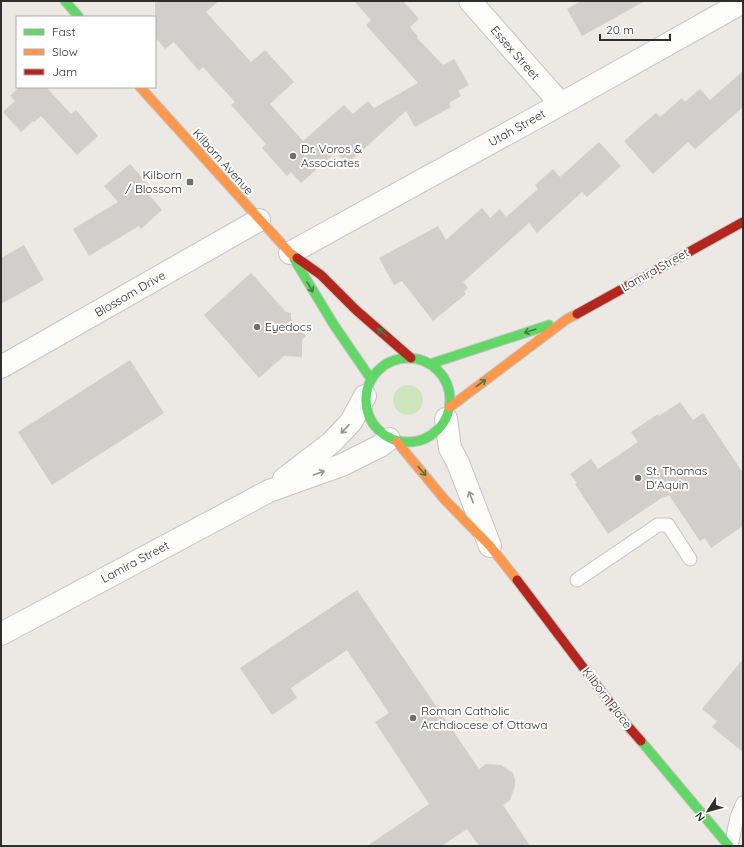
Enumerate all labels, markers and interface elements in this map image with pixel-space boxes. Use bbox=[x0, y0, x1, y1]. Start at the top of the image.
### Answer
legend bbox=[16, 16, 156, 88]
scale bar bbox=[600, 16, 670, 42]
text: 20 m bbox=[606, 22, 634, 37]
street label: Essex Street bbox=[488, 23, 543, 83]
text: Fast bbox=[52, 24, 76, 39]
text: Slow bbox=[52, 44, 78, 59]
text: Jam bbox=[52, 64, 77, 79]
street label: Utah Street bbox=[486, 106, 548, 149]
street label: Kilborn Avenue bbox=[190, 125, 257, 198]
place label: Dr. Voros & Associates bbox=[301, 141, 362, 170]
marker: Dr. Voros & Associates bbox=[288, 151, 298, 161]
place label: Kilborn / Blossom bbox=[125, 167, 182, 196]
marker: Kilborn / Blossom bbox=[185, 177, 195, 187]
street label: Lamira Street bbox=[618, 245, 691, 294]
street label: Blossom Drive bbox=[92, 267, 168, 320]
one-way arrow bbox=[306, 281, 314, 293]
place label: Eyedocs bbox=[265, 319, 312, 334]
marker: Eyedocs bbox=[252, 322, 262, 332]
one-way arrow bbox=[376, 327, 387, 336]
one-way arrow bbox=[523, 328, 536, 335]
one-way arrow bbox=[475, 379, 486, 387]
one-way arrow bbox=[340, 424, 349, 434]
place label: St. Thomas D'Aquin bbox=[646, 463, 708, 492]
one-way arrow bbox=[417, 466, 426, 477]
one-way arrow bbox=[313, 469, 325, 477]
marker: St. Thomas D'Aquin bbox=[633, 473, 643, 483]
one-way arrow bbox=[466, 491, 474, 503]
street label: Lamira Street bbox=[98, 537, 171, 586]
street label: Kilborn Place bbox=[579, 664, 635, 732]
place label: Roman Catholic Archdiocese of Ottawa bbox=[421, 703, 548, 732]
marker: Roman Catholic Archdiocese of Ottawa bbox=[408, 713, 418, 723]
north arrow bbox=[688, 791, 728, 831]
text: N bbox=[692, 809, 708, 824]

